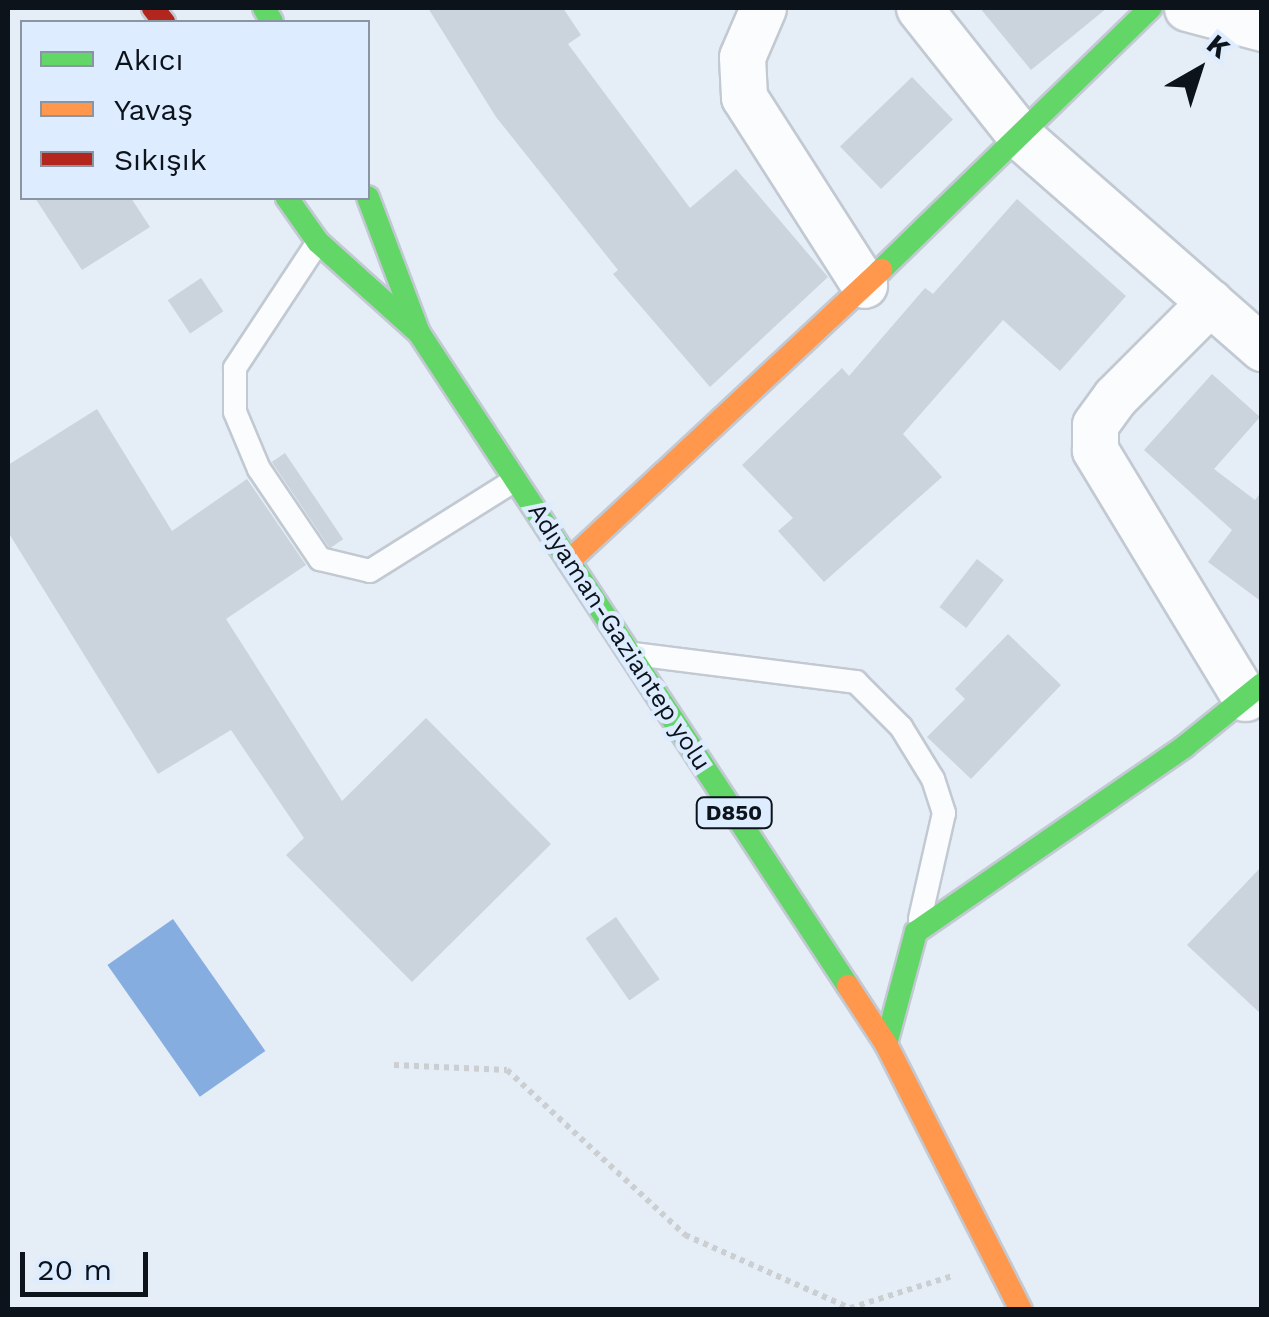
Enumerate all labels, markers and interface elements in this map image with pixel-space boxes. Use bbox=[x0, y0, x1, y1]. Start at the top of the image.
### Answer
legend bbox=[20, 20, 370, 200]
north arrow bbox=[1149, 20, 1249, 120]
text: K bbox=[1200, 27, 1236, 65]
text: Akıcı bbox=[114, 42, 184, 77]
text: Yavaş bbox=[114, 92, 193, 127]
text: Sıkışık bbox=[114, 142, 207, 177]
street label: Adıyaman-Gaziantep yolu bbox=[521, 497, 717, 777]
road number: D850 bbox=[694, 796, 774, 830]
scale bar bbox=[25, 1232, 152, 1294]
text: 20 m bbox=[37, 1252, 112, 1287]

